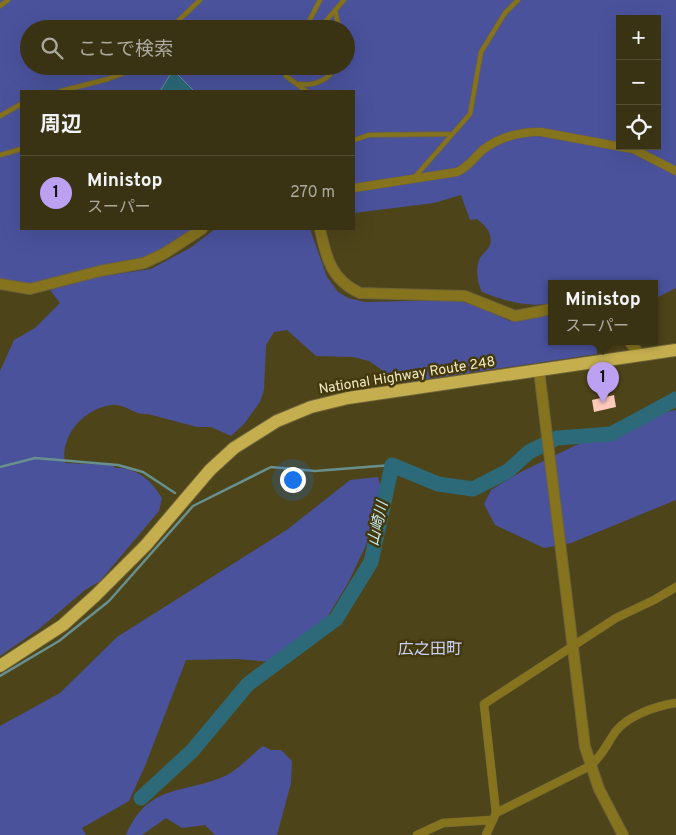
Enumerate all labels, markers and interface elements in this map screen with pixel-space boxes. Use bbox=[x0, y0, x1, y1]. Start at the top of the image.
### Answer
map controls bbox=[616, 15, 661, 150]
button: + bbox=[616, 15, 661, 60]
search box bbox=[20, 20, 355, 75]
icon: search bbox=[38, 34, 66, 62]
text: ここで検索 bbox=[78, 38, 173, 62]
button: − bbox=[616, 60, 661, 105]
button: locate bbox=[616, 105, 661, 150]
text: 周辺 bbox=[40, 112, 82, 139]
text: Ministop bbox=[87, 169, 162, 193]
text: 1 bbox=[53, 183, 59, 203]
text: 270 m bbox=[290, 183, 335, 203]
text: スーパー bbox=[87, 198, 151, 218]
popup bbox=[548, 280, 658, 345]
text: Ministop bbox=[565, 288, 641, 312]
text: スーパー bbox=[565, 317, 629, 337]
street label: National Highway Route 248 bbox=[318, 354, 496, 398]
pin: 1 bbox=[587, 362, 619, 403]
your location bbox=[280, 467, 306, 493]
water label: 山崎川 bbox=[365, 498, 394, 548]
district label: 広之田町 bbox=[398, 640, 462, 660]

